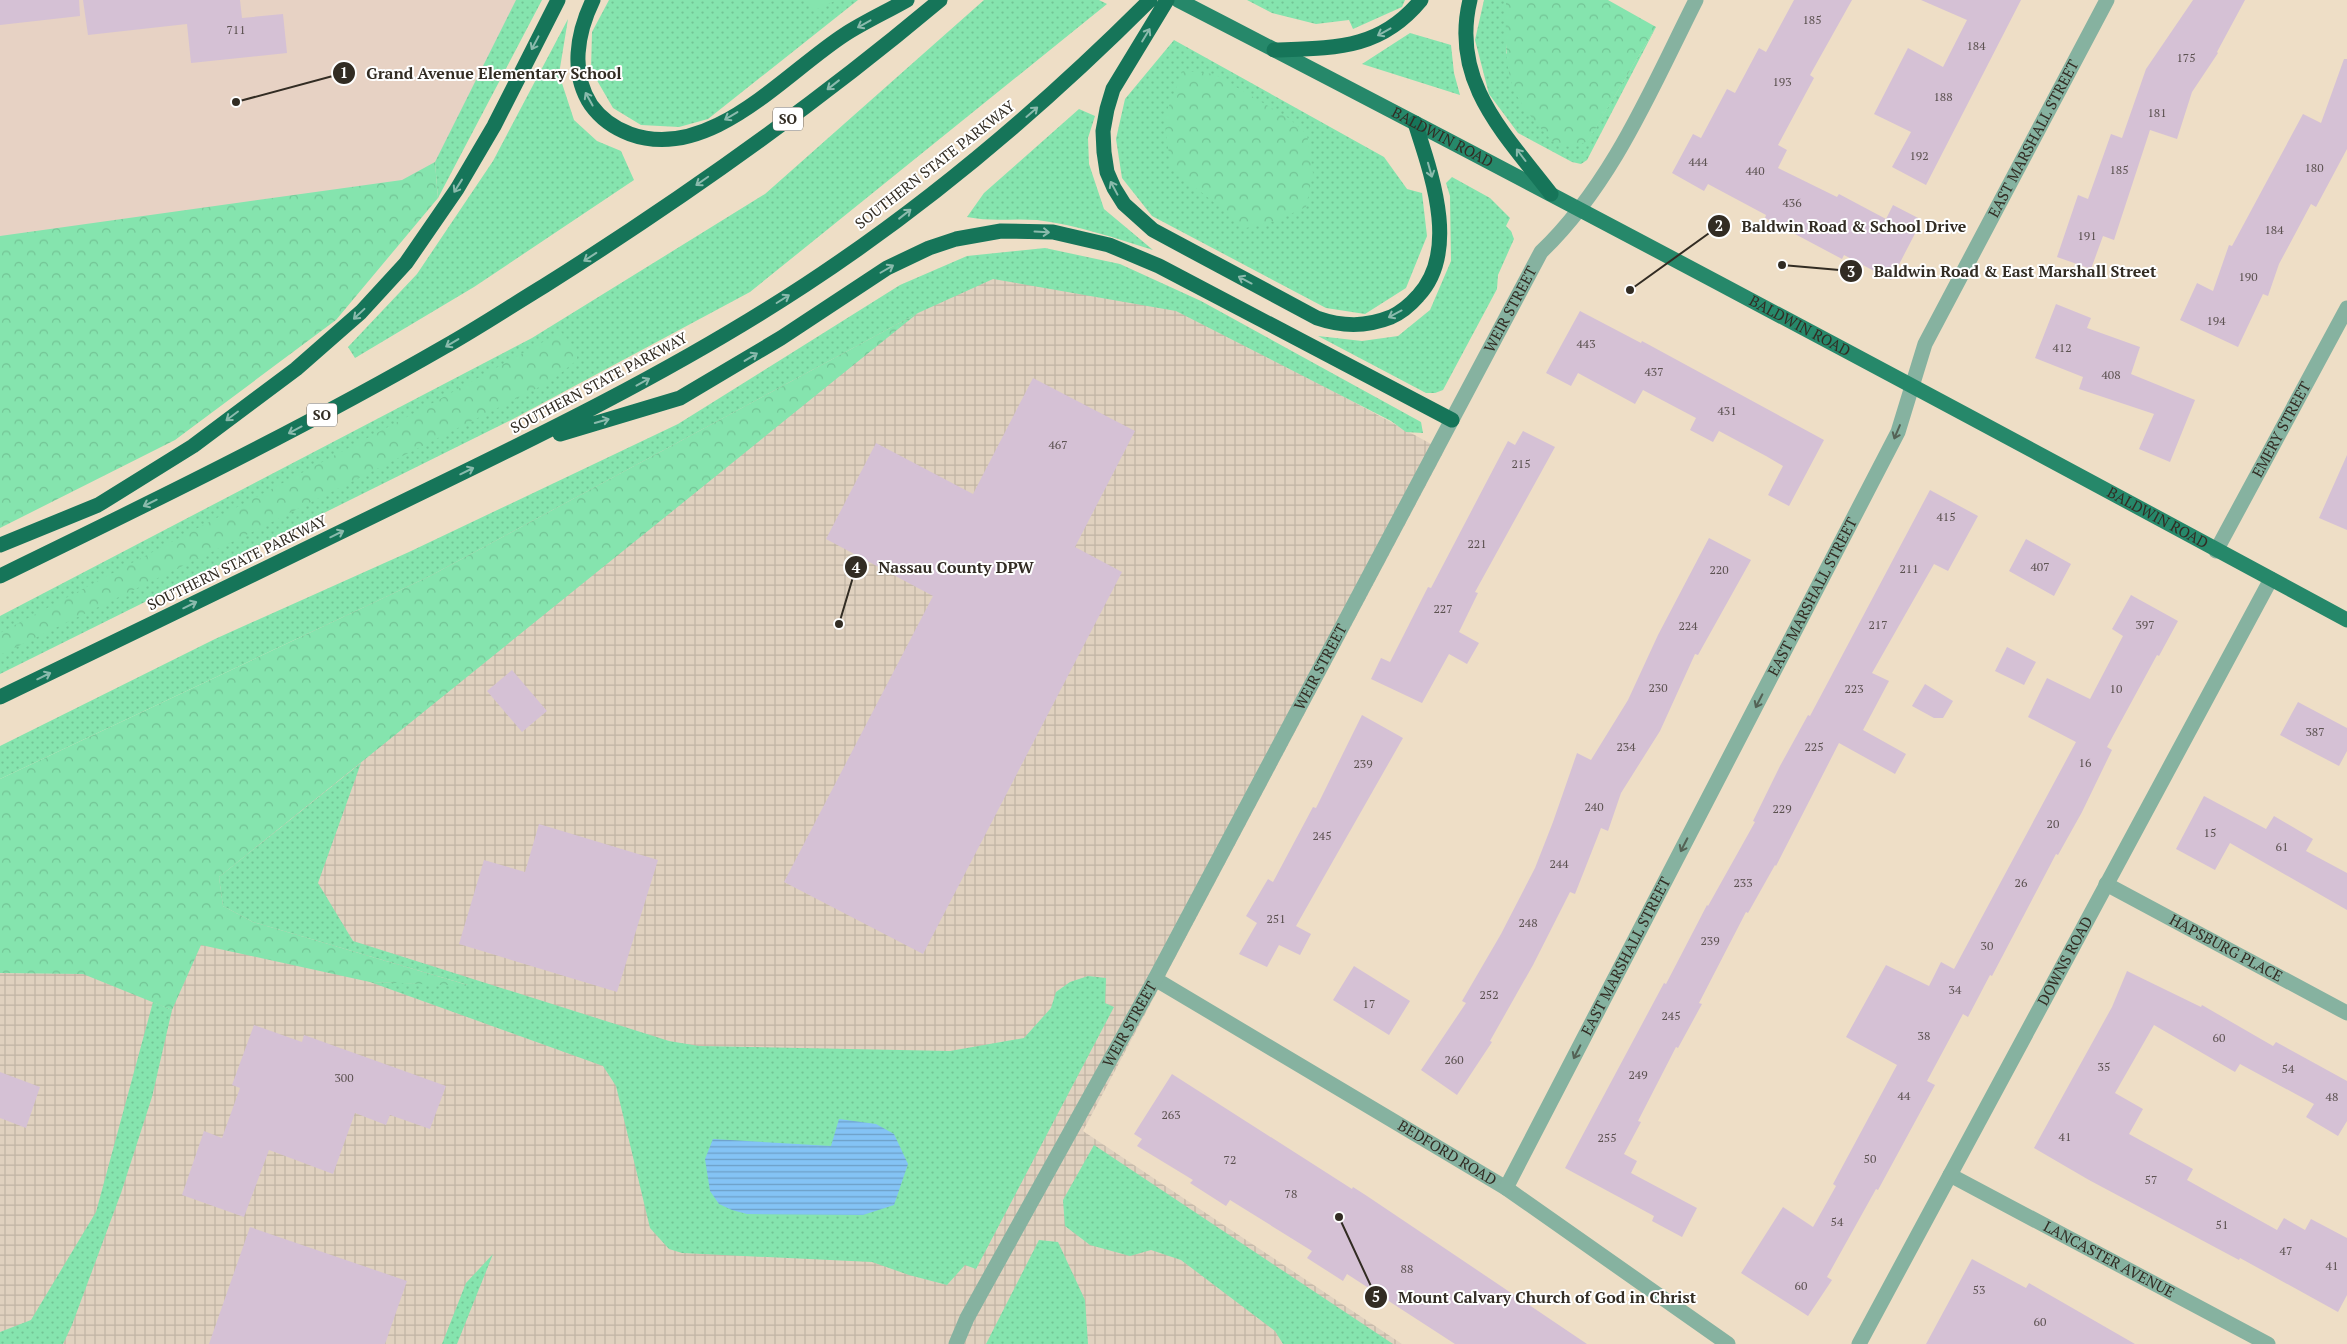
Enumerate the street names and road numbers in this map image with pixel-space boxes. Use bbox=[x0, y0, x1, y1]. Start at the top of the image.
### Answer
street label: EAST MARSHALL STREET bbox=[1983, 56, 2083, 221]
street label: SOUTHERN STATE PARKWAY bbox=[850, 95, 1019, 233]
street label: BALDWIN ROAD bbox=[1389, 102, 1497, 171]
road number: SO bbox=[773, 108, 803, 130]
street label: WEIR STREET bbox=[1479, 262, 1541, 356]
street label: BALDWIN ROAD bbox=[1746, 290, 1854, 360]
street label: SOUTHERN STATE PARKWAY bbox=[507, 327, 691, 437]
street label: EMERY STREET bbox=[2247, 378, 2315, 481]
road number: SO bbox=[307, 404, 337, 426]
street label: BALDWIN ROAD bbox=[2104, 481, 2212, 552]
street label: SOUTHERN STATE PARKWAY bbox=[143, 510, 330, 614]
street label: EAST MARSHALL STREET bbox=[1762, 514, 1861, 679]
street label: WEIR STREET bbox=[1289, 620, 1351, 713]
street label: EAST MARSHALL STREET bbox=[1576, 873, 1675, 1038]
street label: HAPSBURG PLACE bbox=[2166, 909, 2286, 986]
street label: DOWNS ROAD bbox=[2032, 913, 2096, 1009]
street label: WEIR STREET bbox=[1097, 978, 1161, 1070]
street label: BEDFORD ROAD bbox=[1394, 1115, 1501, 1189]
street label: LANCASTER AVENUE bbox=[2040, 1216, 2178, 1302]

